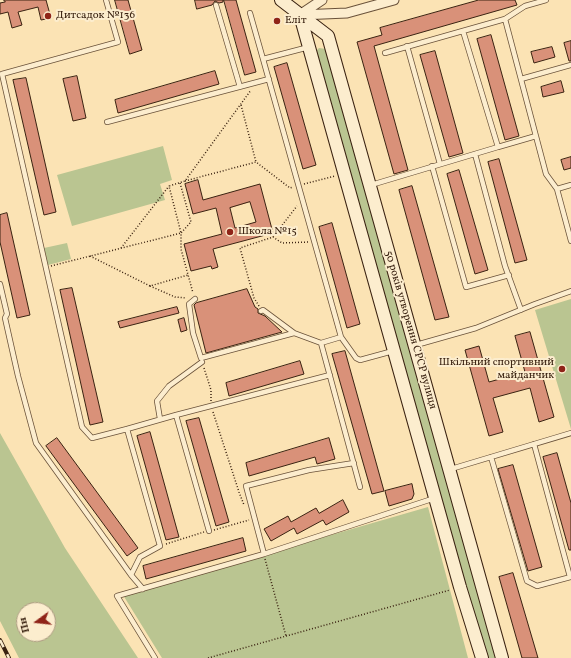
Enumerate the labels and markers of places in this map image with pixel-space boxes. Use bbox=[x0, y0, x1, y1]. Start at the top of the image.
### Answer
place label: Дитсадок №136 bbox=[56, 9, 135, 23]
marker: Дитсадок №136 bbox=[43, 11, 53, 21]
place label: Еліт bbox=[285, 14, 306, 28]
marker: Еліт bbox=[272, 16, 282, 26]
place label: Школа №15 bbox=[238, 225, 297, 239]
marker: Школа №15 bbox=[225, 227, 235, 237]
place label: Шкільний спортивний майданчик bbox=[439, 356, 554, 382]
marker: Шкільний спортивний майданчик bbox=[557, 364, 567, 374]

